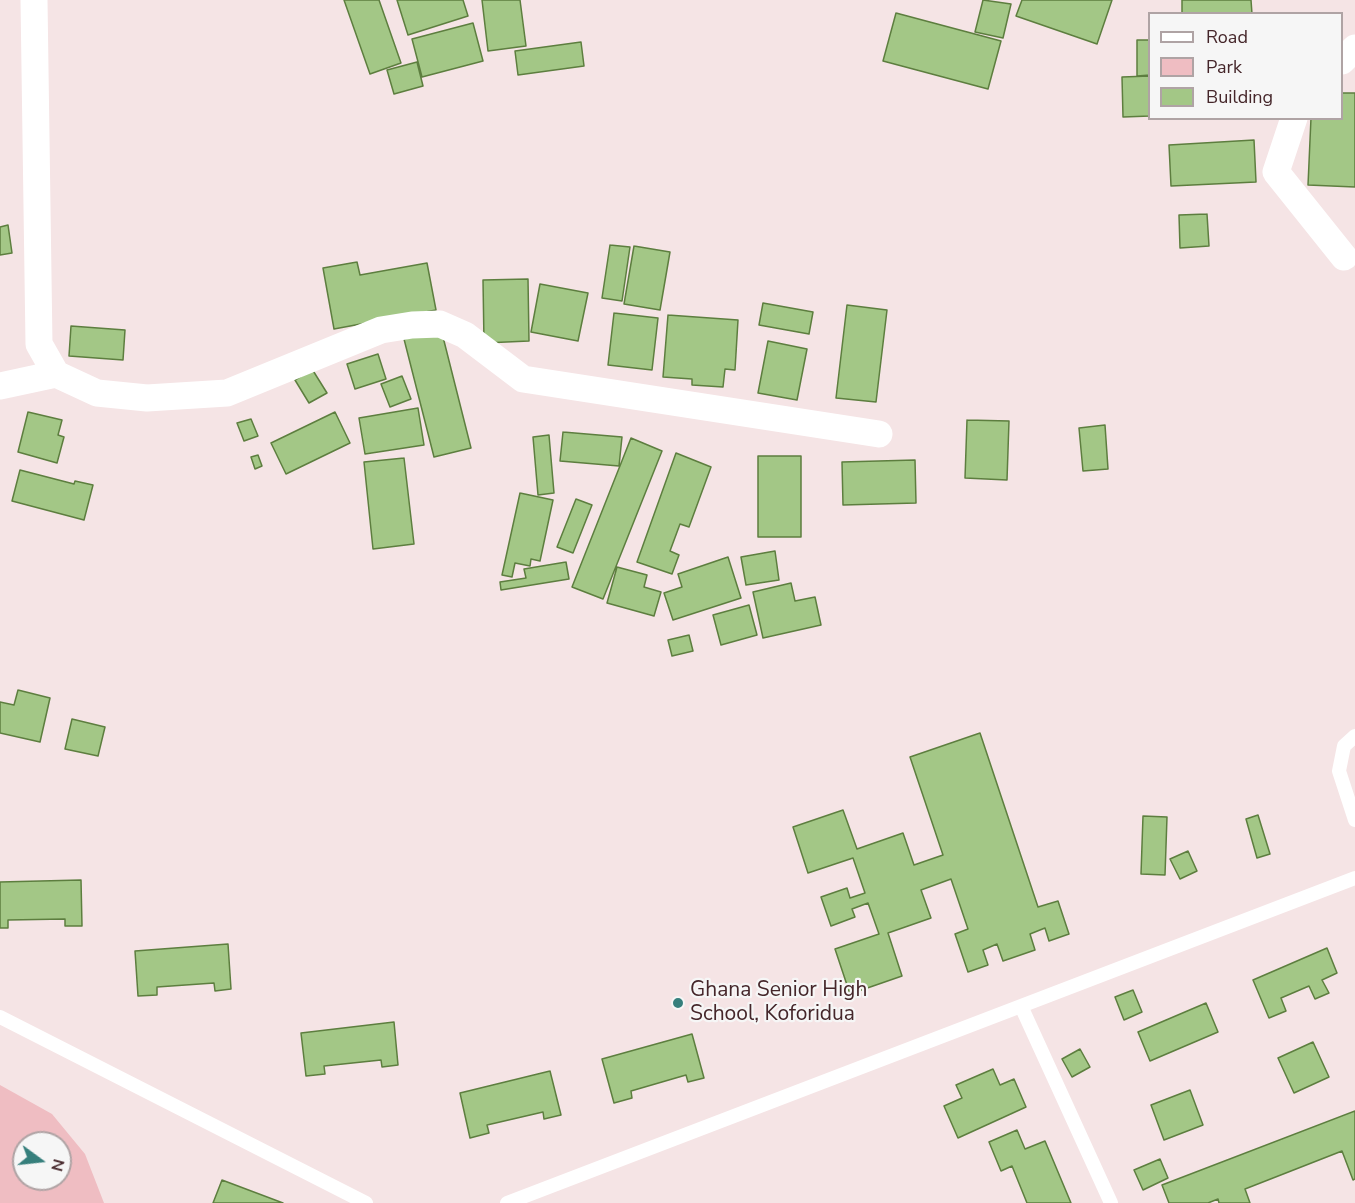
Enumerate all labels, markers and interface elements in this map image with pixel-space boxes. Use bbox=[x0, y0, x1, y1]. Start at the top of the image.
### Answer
legend bbox=[1148, 12, 1343, 120]
text: Road bbox=[1206, 25, 1248, 49]
text: Park bbox=[1206, 55, 1242, 79]
text: Building bbox=[1206, 85, 1273, 109]
place label: Ghana Senior High School, Koforidua bbox=[690, 978, 867, 1028]
marker: Ghana Senior High School, Koforidua bbox=[671, 996, 685, 1010]
north arrow bbox=[12, 1131, 72, 1191]
text: N bbox=[45, 1157, 70, 1174]

